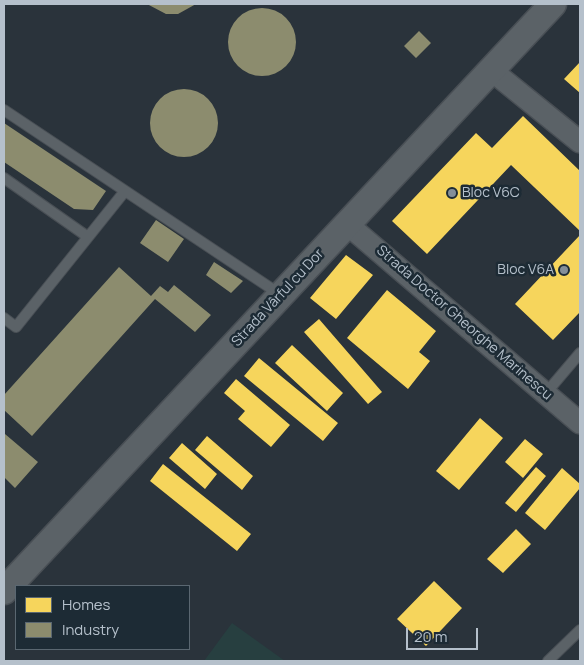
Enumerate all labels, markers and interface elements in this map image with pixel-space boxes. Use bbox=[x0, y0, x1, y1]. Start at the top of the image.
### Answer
place label: Bloc V6C bbox=[462, 185, 520, 201]
marker: Bloc V6C bbox=[446, 187, 458, 199]
street label: Strada Doctor Gheorghe Marinescu bbox=[373, 242, 555, 404]
street label: Strada Vârful cu Dor bbox=[228, 246, 328, 350]
place label: Bloc V6A bbox=[497, 262, 554, 278]
marker: Bloc V6A bbox=[558, 264, 570, 276]
legend bbox=[15, 585, 190, 650]
text: Homes bbox=[62, 594, 110, 615]
scale bar bbox=[409, 618, 482, 650]
text: Industry bbox=[62, 619, 119, 640]
text: 20 m bbox=[414, 626, 447, 647]

